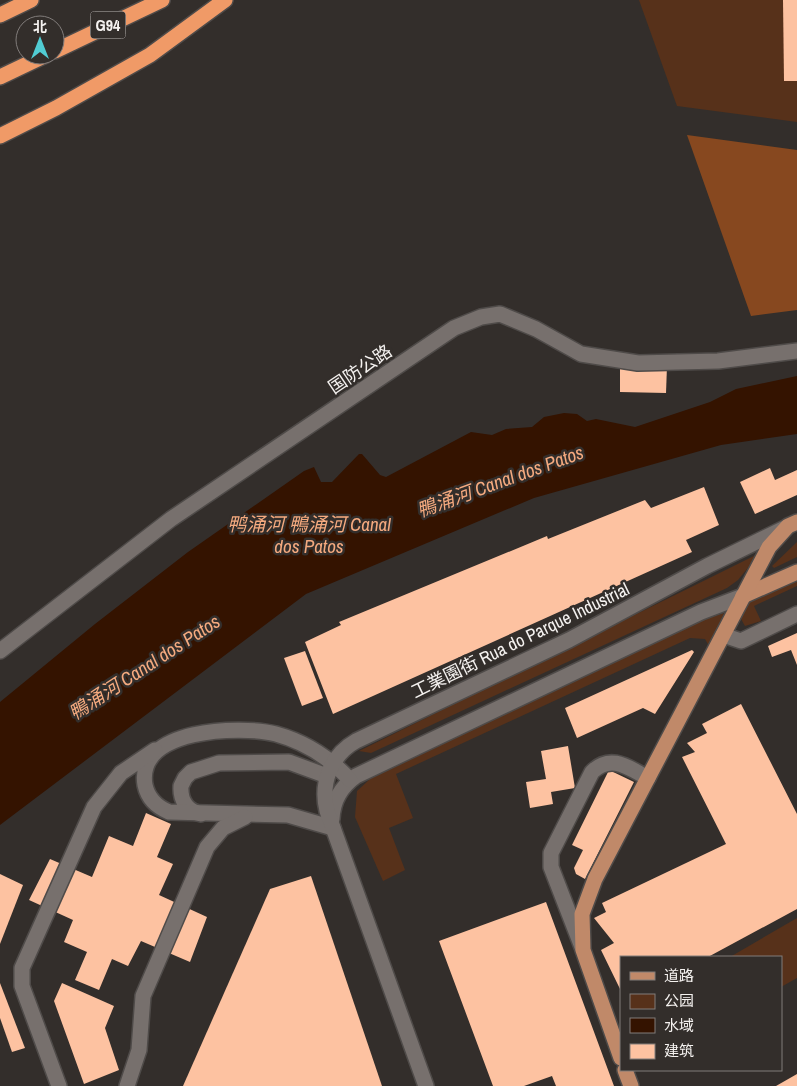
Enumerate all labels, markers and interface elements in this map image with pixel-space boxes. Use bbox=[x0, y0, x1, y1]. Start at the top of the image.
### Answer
road number: G94 bbox=[90, 12, 126, 38]
north arrow bbox=[15, 15, 65, 65]
text: 北 bbox=[33, 18, 47, 36]
street label: 国防公路 bbox=[323, 339, 397, 399]
water label: 鴨涌河 Canal dos Patos bbox=[413, 439, 587, 523]
water label: 鸭涌河 鴨涌河 Canal dos Patos bbox=[227, 511, 391, 559]
street label: 工業園街 Rua do Parque Industrial bbox=[407, 576, 633, 704]
water label: 鴨涌河 Canal dos Patos bbox=[63, 608, 225, 726]
legend bbox=[620, 956, 782, 1071]
text: 道路 bbox=[664, 965, 694, 986]
text: 公园 bbox=[664, 990, 694, 1011]
text: 水域 bbox=[664, 1015, 694, 1036]
text: 建筑 bbox=[664, 1040, 694, 1061]

